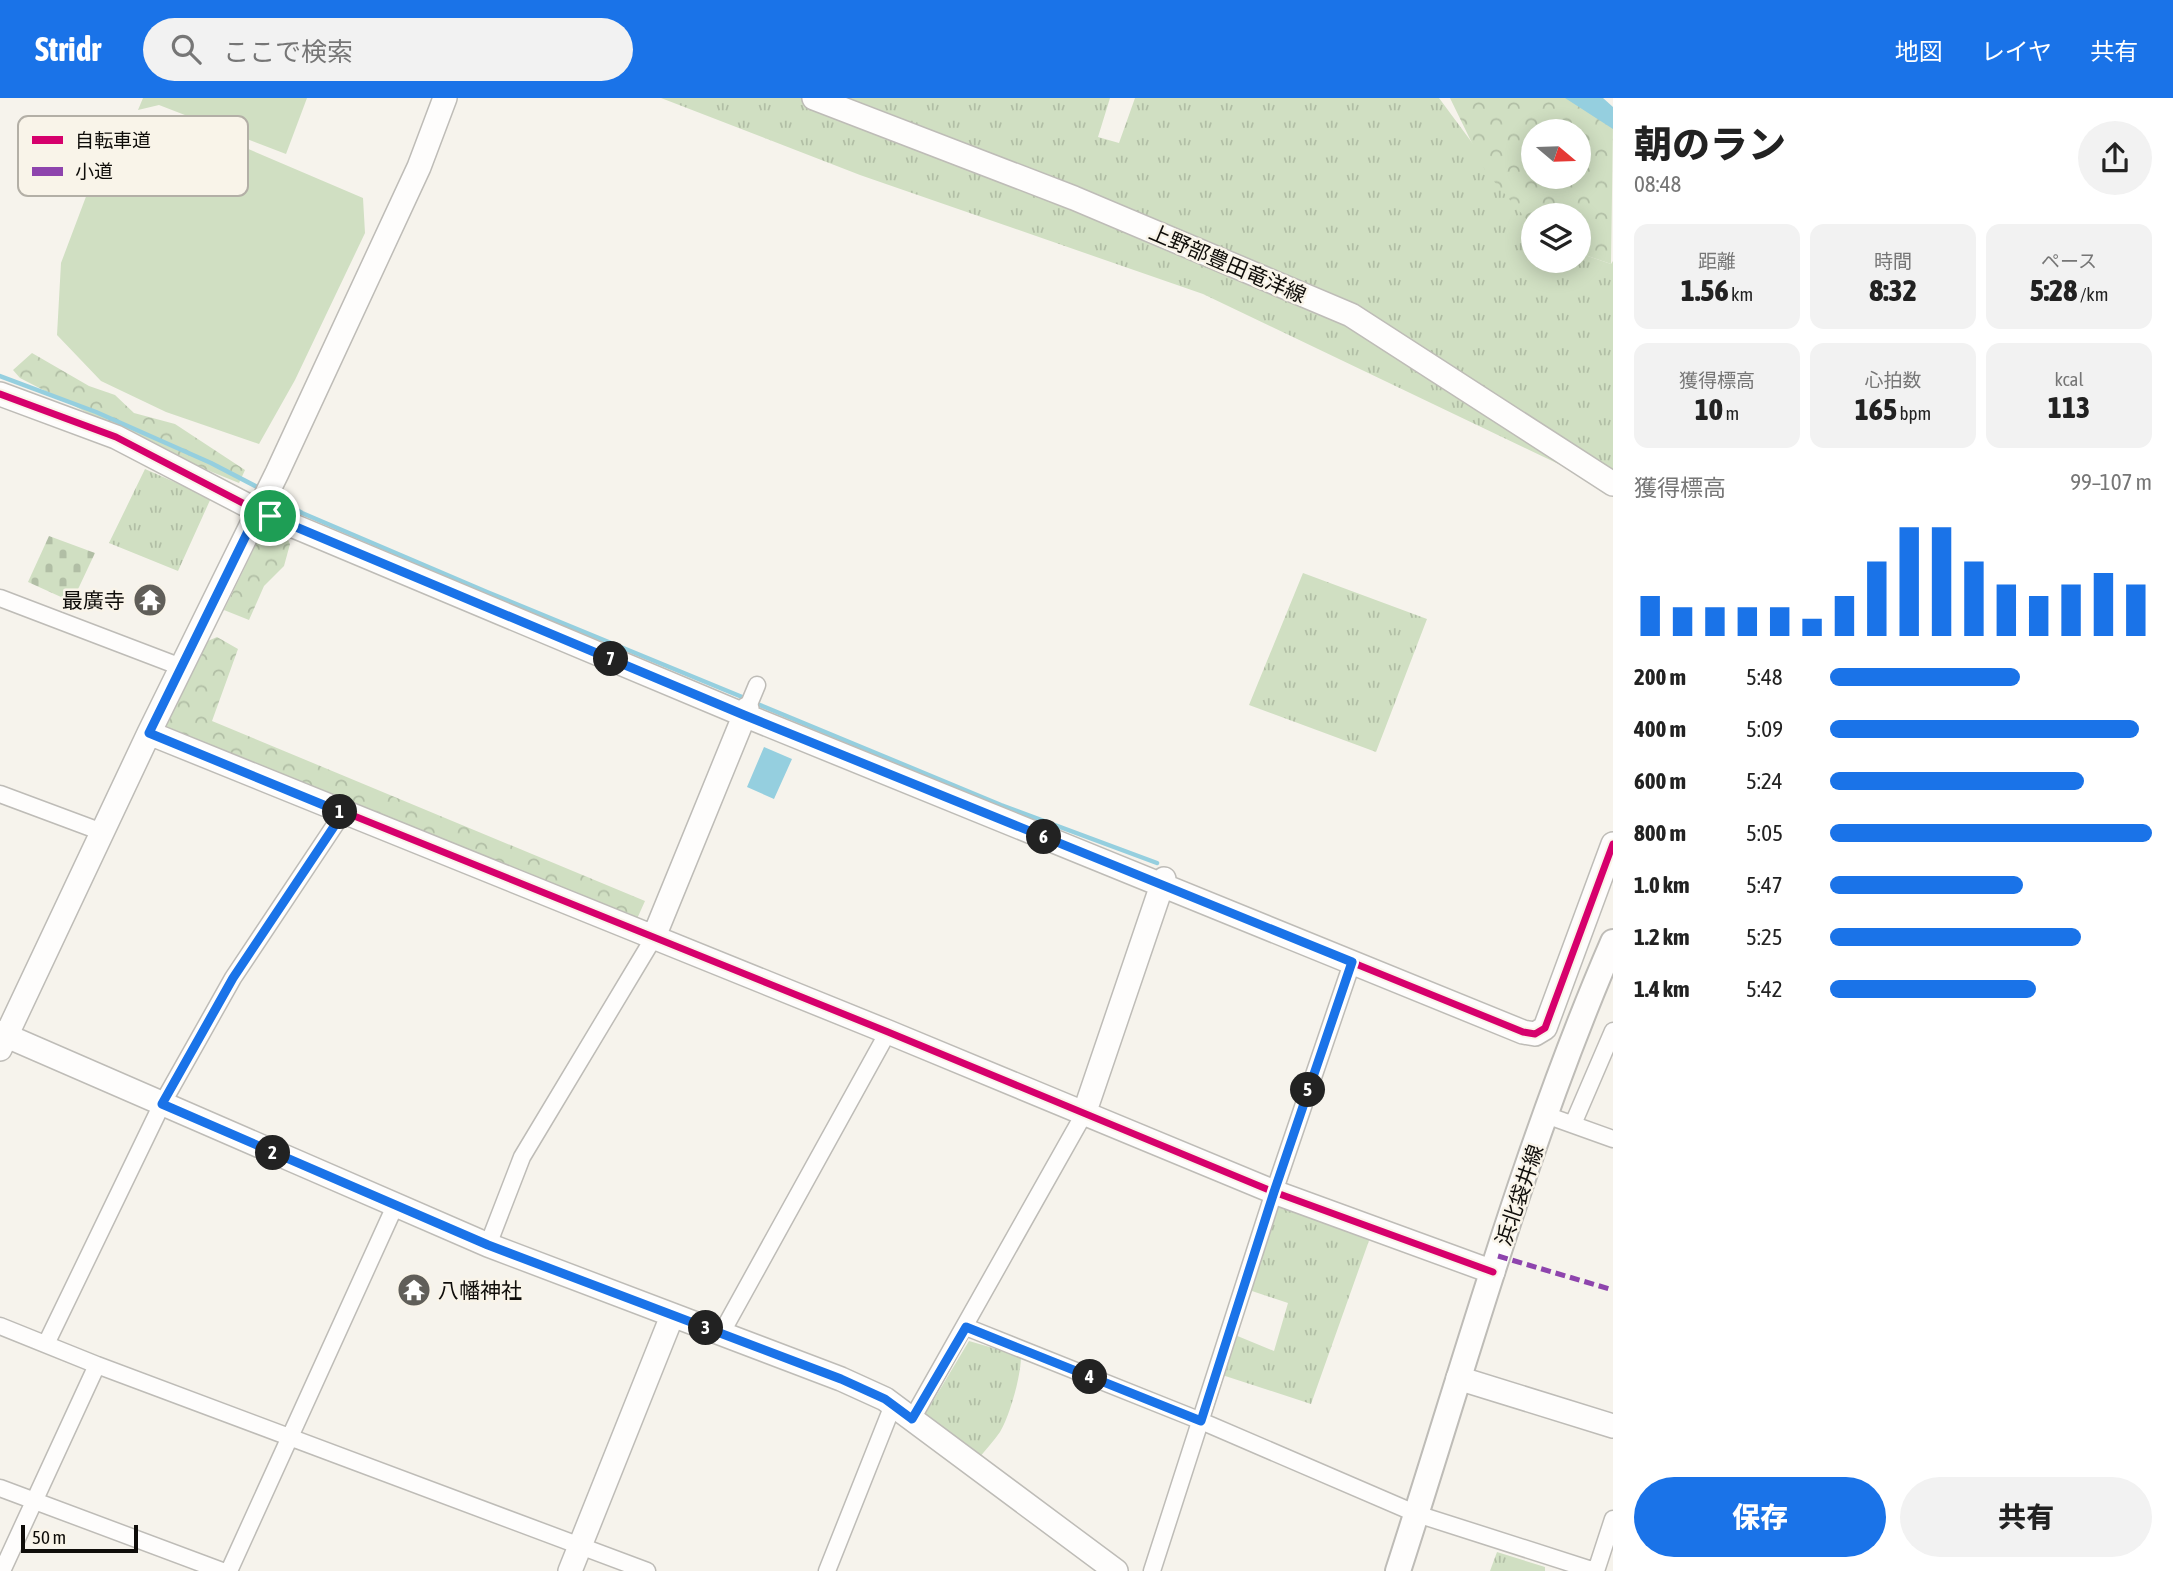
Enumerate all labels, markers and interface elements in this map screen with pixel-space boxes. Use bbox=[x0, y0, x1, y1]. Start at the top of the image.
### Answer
search box bbox=[143, 18, 633, 81]
text: Stridr bbox=[35, 30, 101, 68]
icon: search bbox=[167, 30, 205, 68]
text: ここで検索 bbox=[223, 37, 353, 67]
text: 地図 bbox=[1895, 38, 1943, 65]
text: レイヤ bbox=[1981, 38, 2052, 65]
text: 共有 bbox=[2090, 38, 2138, 65]
legend bbox=[18, 116, 248, 196]
north arrow bbox=[1521, 119, 1591, 189]
map controls bbox=[1521, 119, 1591, 273]
button: share bbox=[2078, 121, 2152, 195]
text: 朝のラン bbox=[1634, 123, 1786, 166]
text: 自転車道 bbox=[75, 129, 151, 151]
text: 小道 bbox=[75, 160, 113, 182]
text: 08:48 bbox=[1634, 171, 1681, 197]
button: layers bbox=[1521, 203, 1591, 273]
street label: 上野部豊田竜洋線 bbox=[1146, 219, 1310, 307]
text: 距離 bbox=[1698, 250, 1736, 272]
text: 時間 bbox=[1874, 250, 1912, 272]
text: ペース bbox=[2041, 250, 2097, 272]
text: 1.56 bbox=[1681, 273, 1728, 307]
text: 8:32 bbox=[1869, 273, 1917, 307]
text: 5:28 bbox=[2030, 273, 2077, 307]
text: km bbox=[1728, 283, 1753, 305]
text: /km bbox=[2077, 283, 2108, 305]
text: kcal bbox=[2055, 368, 2083, 390]
text: 獲得標高 bbox=[1679, 369, 1755, 391]
text: 心拍数 bbox=[1864, 369, 1922, 391]
text: 113 bbox=[2048, 390, 2090, 424]
text: 10 bbox=[1695, 392, 1723, 426]
text: 165 bbox=[1855, 392, 1897, 426]
text: m bbox=[1723, 402, 1739, 424]
text: bpm bbox=[1897, 402, 1931, 424]
text: 99–107 m bbox=[2070, 469, 2152, 495]
text: 獲得標高 bbox=[1634, 475, 1726, 501]
pin bbox=[240, 486, 300, 546]
icon: arrive bbox=[251, 497, 289, 535]
temple icon: 最廣寺 bbox=[131, 581, 169, 619]
place label: 最廣寺 bbox=[62, 588, 125, 612]
pin: 7 bbox=[594, 642, 628, 676]
text: 7 bbox=[606, 647, 615, 669]
text: 200 m bbox=[1634, 664, 1686, 690]
text: 5:48 bbox=[1746, 664, 1783, 690]
text: 400 m bbox=[1634, 716, 1686, 742]
text: 5:09 bbox=[1746, 716, 1783, 742]
text: 600 m bbox=[1634, 768, 1686, 794]
text: 5:24 bbox=[1746, 768, 1783, 794]
pin: 1 bbox=[322, 794, 358, 830]
text: 1 bbox=[335, 800, 344, 822]
pin: 6 bbox=[1026, 820, 1062, 854]
text: 800 m bbox=[1634, 820, 1686, 846]
text: 5:05 bbox=[1746, 820, 1783, 846]
text: 6 bbox=[1039, 825, 1048, 847]
text: 1.0 km bbox=[1634, 872, 1690, 898]
text: 5:47 bbox=[1746, 872, 1783, 898]
text: 1.2 km bbox=[1634, 924, 1690, 950]
text: 5:25 bbox=[1746, 924, 1783, 950]
text: 1.4 km bbox=[1634, 976, 1690, 1002]
text: 5:42 bbox=[1746, 976, 1783, 1002]
pin: 5 bbox=[1290, 1072, 1326, 1108]
text: 5 bbox=[1303, 1078, 1312, 1100]
pin: 2 bbox=[256, 1136, 290, 1170]
text: 2 bbox=[268, 1141, 277, 1163]
street label: 浜北袋井線 bbox=[1491, 1141, 1547, 1249]
temple icon: 八幡神社 bbox=[395, 1271, 433, 1309]
place label: 八幡神社 bbox=[438, 1278, 522, 1302]
pin: 3 bbox=[688, 1310, 724, 1346]
text: 3 bbox=[701, 1316, 710, 1338]
pin: 4 bbox=[1072, 1360, 1108, 1394]
text: 4 bbox=[1085, 1365, 1094, 1387]
button: 保存 bbox=[1634, 1477, 1886, 1557]
button: 共有 bbox=[1900, 1477, 2152, 1557]
scale bar bbox=[21, 1522, 138, 1554]
text: 50 m bbox=[32, 1526, 66, 1548]

